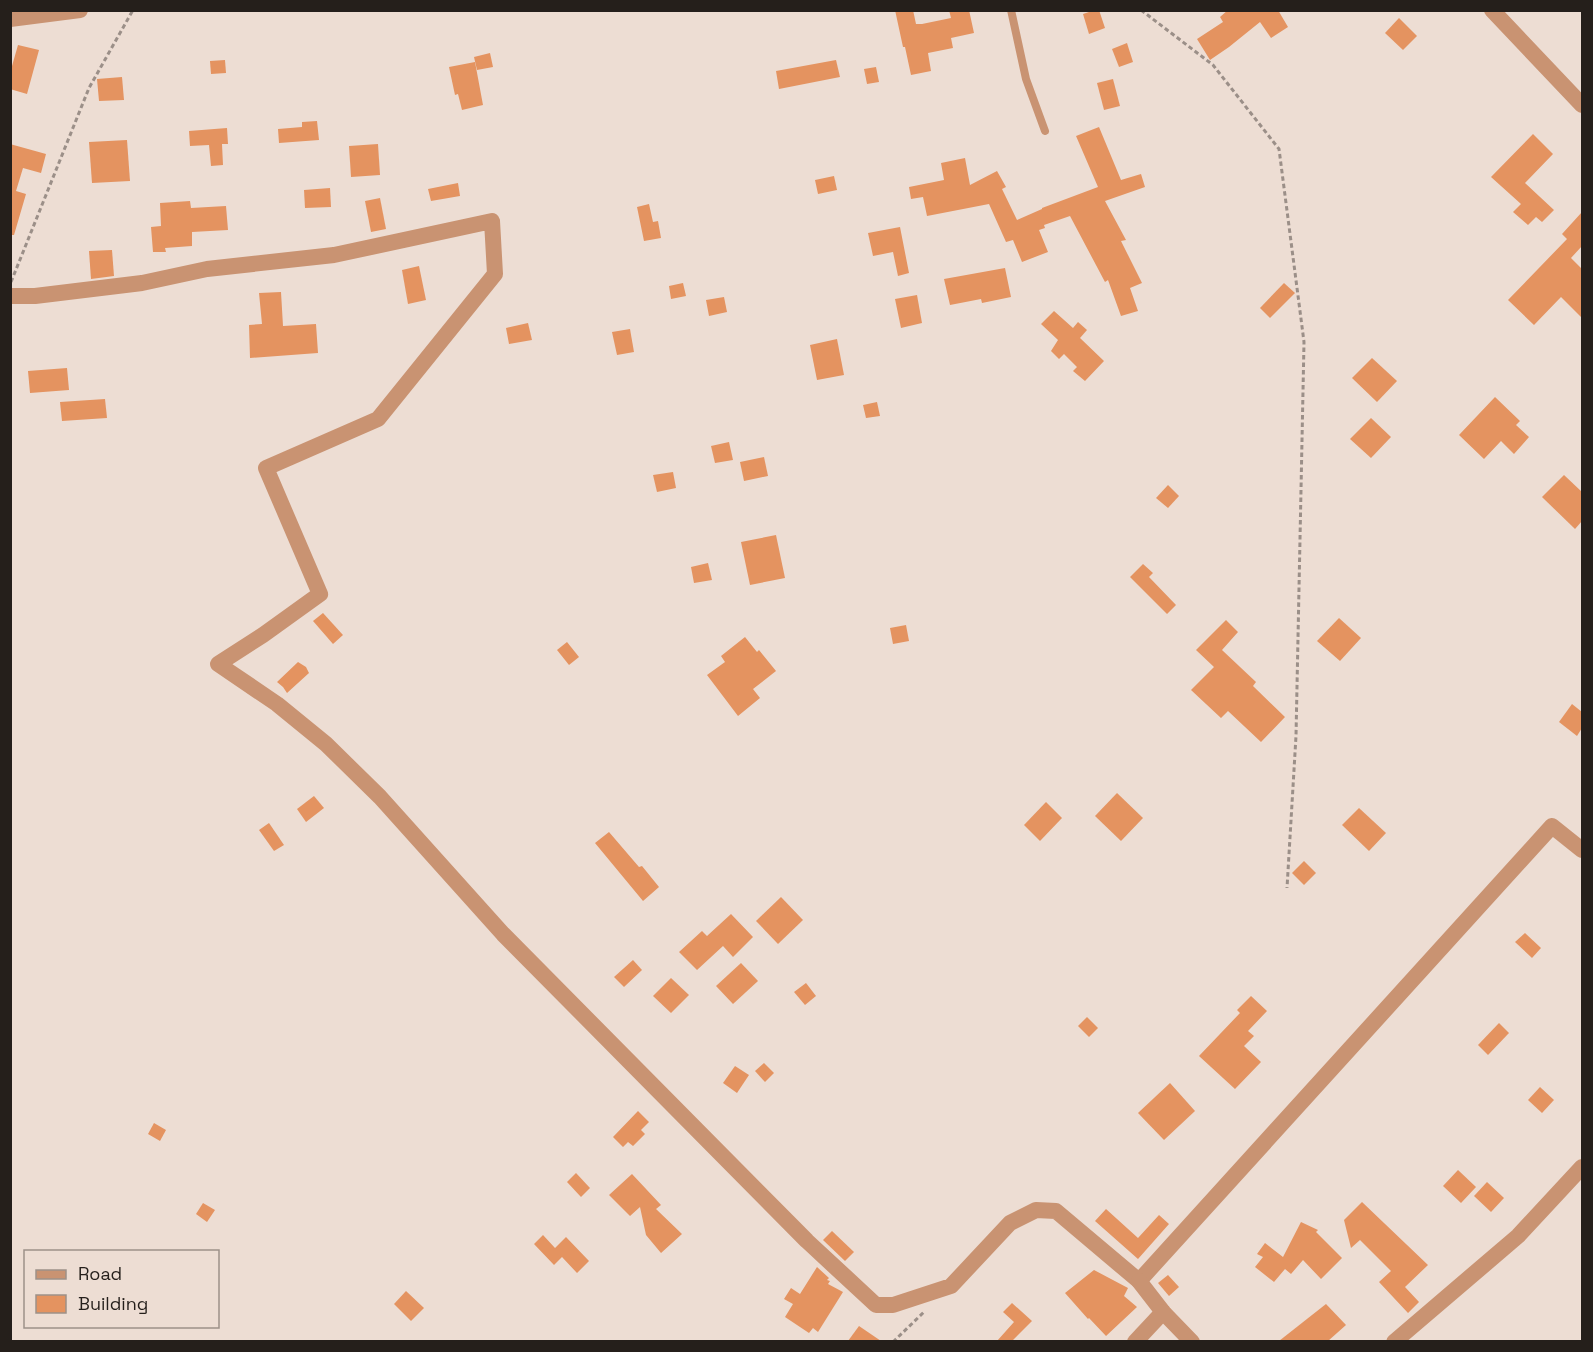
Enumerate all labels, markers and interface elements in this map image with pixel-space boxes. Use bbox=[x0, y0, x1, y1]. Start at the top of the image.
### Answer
legend bbox=[24, 1250, 219, 1328]
text: Road bbox=[78, 1262, 122, 1285]
text: Building bbox=[78, 1292, 148, 1315]

